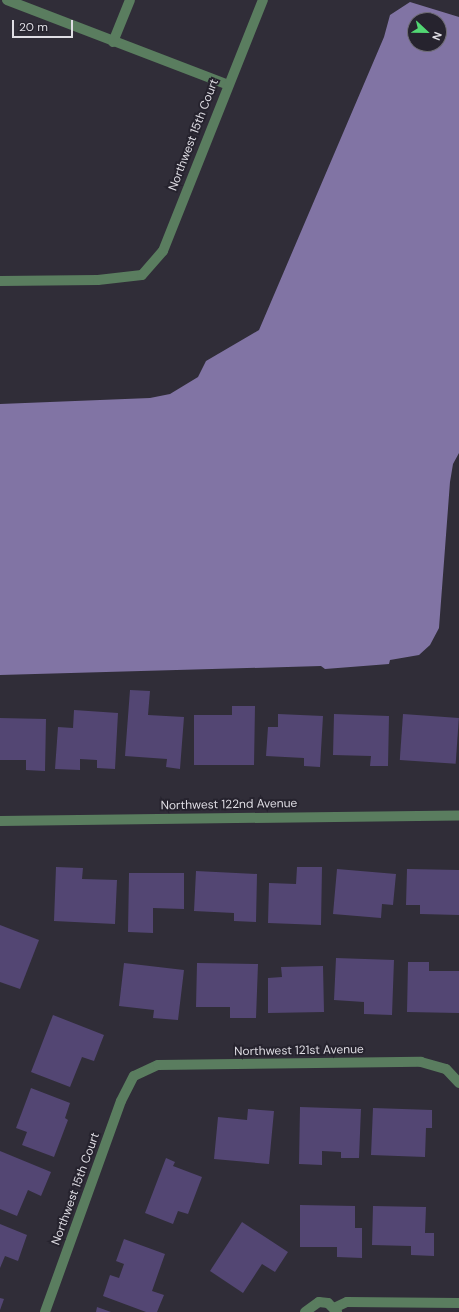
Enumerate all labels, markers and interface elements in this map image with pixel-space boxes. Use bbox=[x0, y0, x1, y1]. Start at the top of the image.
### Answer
scale bar bbox=[14, 12, 75, 38]
north arrow bbox=[407, 12, 447, 52]
text: 20 m bbox=[19, 19, 48, 35]
text: N bbox=[429, 30, 445, 42]
street label: Northwest 15th Court bbox=[166, 77, 222, 193]
street label: Northwest 122nd Avenue bbox=[160, 797, 298, 813]
street label: Northwest 121st Avenue bbox=[234, 1043, 364, 1059]
street label: Northwest 15th Court bbox=[49, 1131, 103, 1247]

